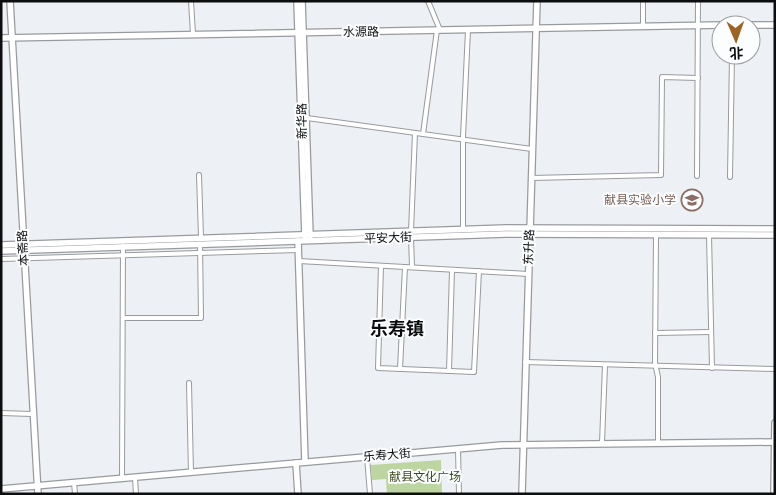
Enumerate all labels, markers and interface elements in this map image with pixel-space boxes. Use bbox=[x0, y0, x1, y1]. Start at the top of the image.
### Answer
north arrow bbox=[711, 15, 761, 65]
street label: 水源路 bbox=[343, 23, 379, 40]
text: 北 bbox=[729, 44, 744, 63]
street label: 新华路 bbox=[293, 103, 310, 139]
school or university icon: 献县实验小学 bbox=[680, 188, 704, 212]
place label: 献县实验小学 bbox=[604, 191, 676, 208]
street label: 平安大街 bbox=[364, 228, 412, 247]
street label: 东升路 bbox=[519, 229, 538, 265]
street label: 本斋路 bbox=[13, 230, 32, 266]
district label: 乐寿镇 bbox=[370, 316, 424, 340]
street label: 乐寿大街 bbox=[362, 444, 412, 465]
park label: 献县文化广场 bbox=[389, 468, 461, 485]

